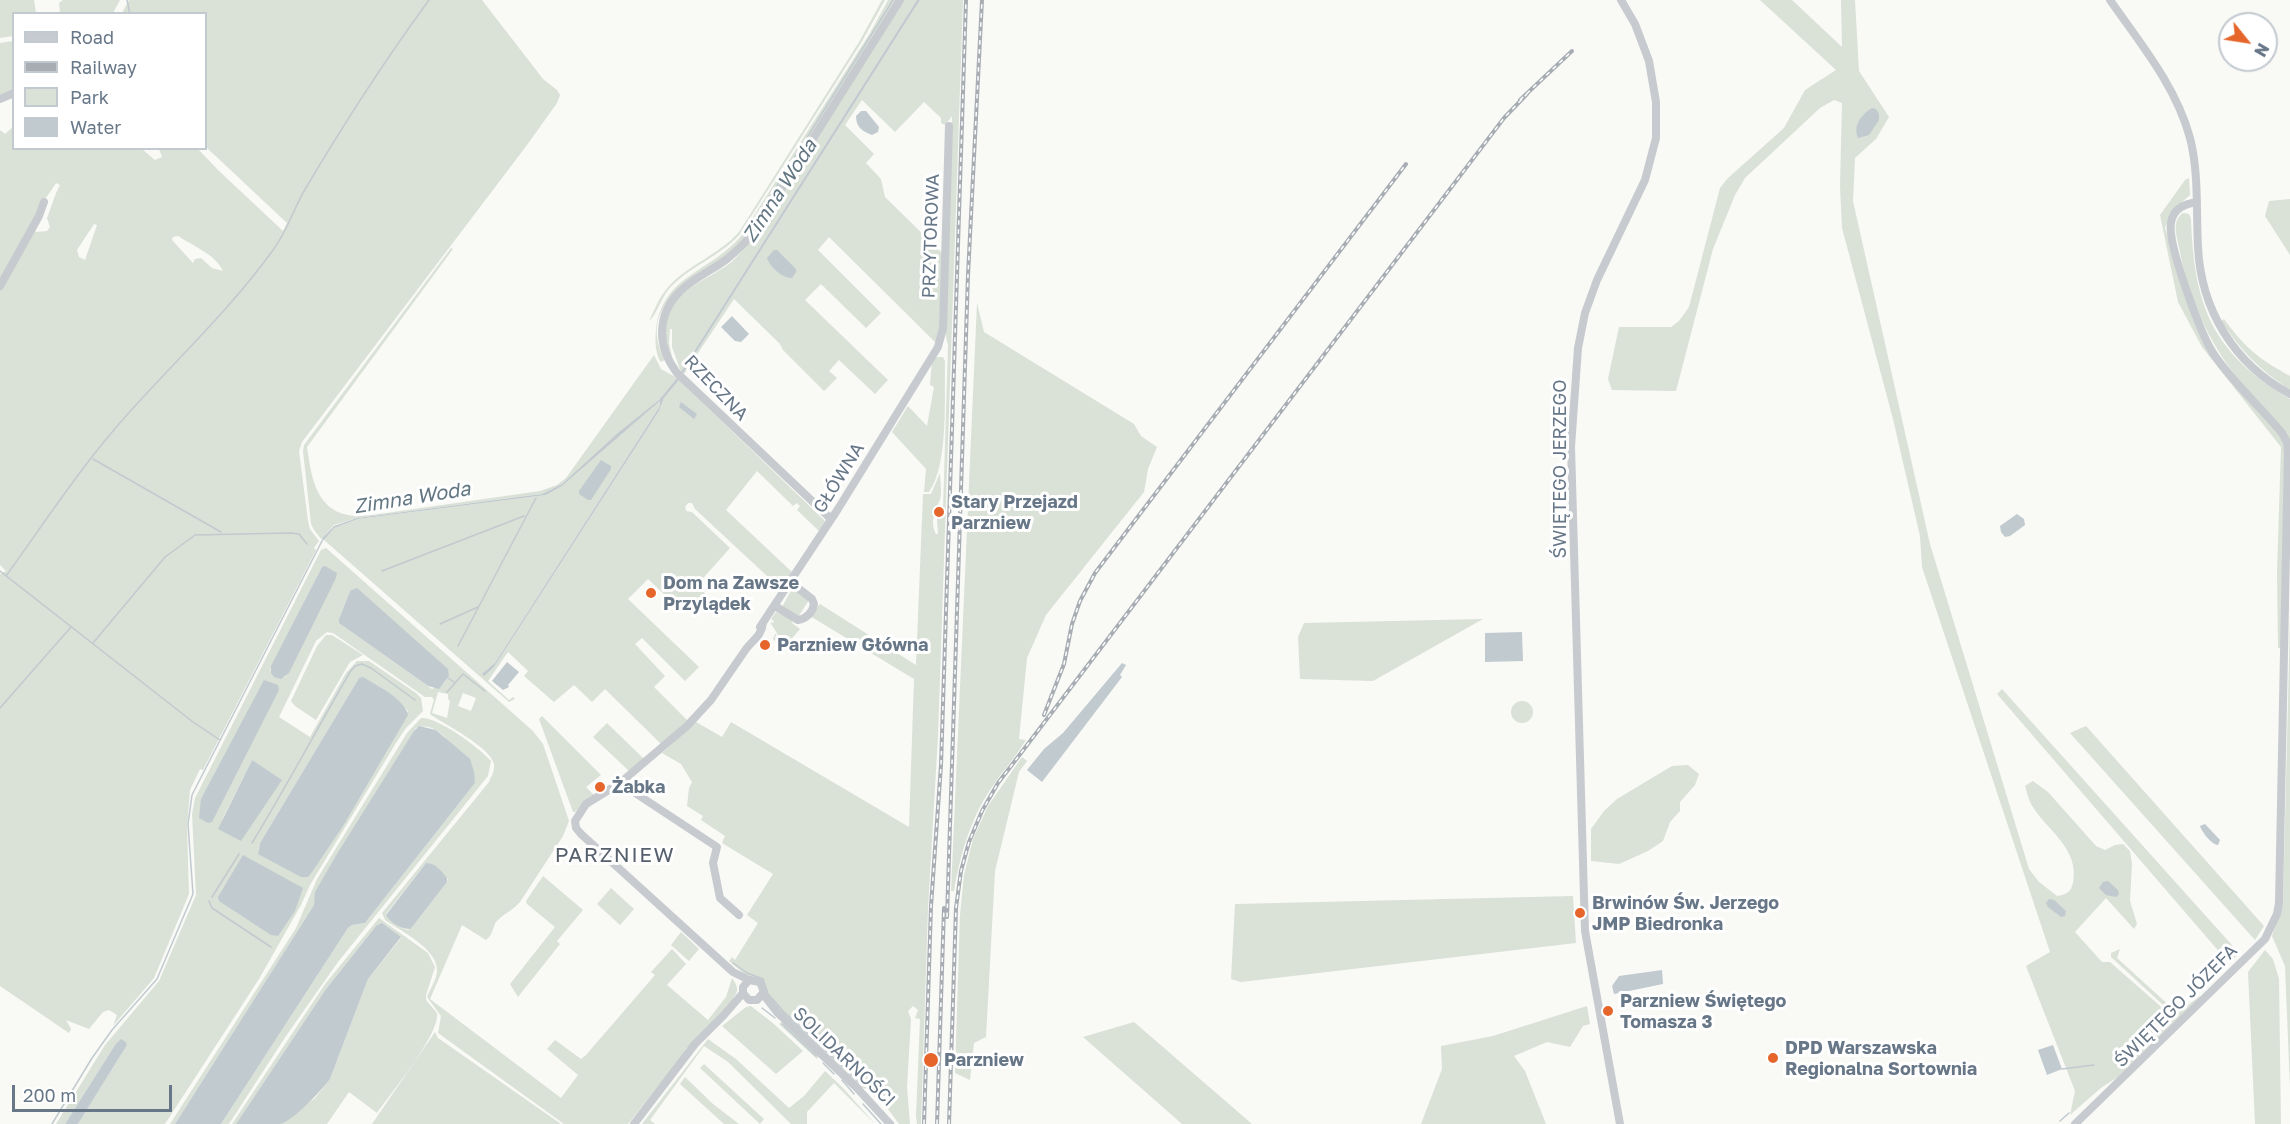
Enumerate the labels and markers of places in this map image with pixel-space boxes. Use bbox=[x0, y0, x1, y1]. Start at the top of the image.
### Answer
place label: Stary Przejazd Parzniew bbox=[951, 491, 1078, 534]
marker: Stary Przejazd Parzniew bbox=[932, 505, 946, 519]
place label: Dom na Zawsze Przylądek bbox=[663, 572, 799, 614]
marker: Dom na Zawsze Przylądek bbox=[644, 586, 658, 600]
place label: Parzniew Główna bbox=[777, 634, 928, 656]
marker: Parzniew Główna bbox=[758, 638, 772, 652]
place label: Żabka bbox=[612, 776, 666, 798]
marker: Żabka bbox=[593, 780, 607, 794]
place label: Brwinów Św. Jerzego JMP Biedronka bbox=[1592, 892, 1779, 934]
marker: Brwinów Św. Jerzego JMP Biedronka bbox=[1573, 906, 1587, 920]
place label: Parzniew Świętego Tomasza 3 bbox=[1620, 990, 1786, 1032]
marker: Parzniew Świętego Tomasza 3 bbox=[1601, 1004, 1615, 1018]
place label: DPD Warszawska Regionalna Sortownia bbox=[1785, 1037, 1977, 1080]
place label: Parzniew bbox=[944, 1049, 1024, 1071]
marker: Parzniew bbox=[922, 1051, 940, 1069]
marker: DPD Warszawska Regionalna Sortownia bbox=[1766, 1051, 1780, 1065]

